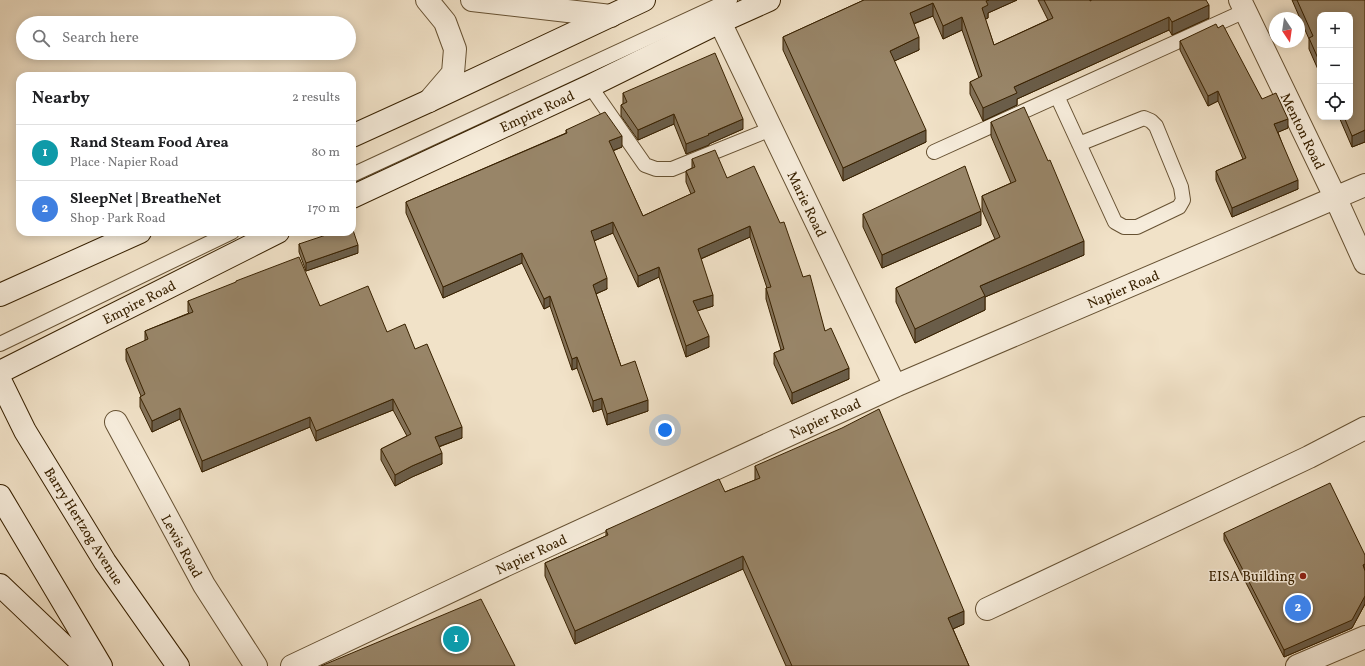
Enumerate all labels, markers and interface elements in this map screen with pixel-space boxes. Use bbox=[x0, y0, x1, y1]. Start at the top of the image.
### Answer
north arrow bbox=[1269, 12, 1305, 48]
map controls bbox=[1317, 12, 1353, 120]
button: + bbox=[1317, 12, 1353, 48]
search box bbox=[16, 16, 356, 60]
icon: search bbox=[30, 27, 52, 49]
text: Search here bbox=[62, 28, 139, 49]
button: − bbox=[1317, 48, 1353, 84]
button: locate bbox=[1317, 84, 1353, 120]
text: Nearby bbox=[32, 87, 90, 110]
street label: Empire Road bbox=[497, 87, 578, 138]
text: 2 results bbox=[292, 89, 340, 107]
street label: Menton Road bbox=[1275, 90, 1328, 173]
text: Rand Steam Food Area bbox=[70, 133, 229, 154]
text: 1 bbox=[42, 144, 48, 162]
text: 80 m bbox=[311, 144, 340, 162]
text: Place · Napier Road bbox=[70, 154, 179, 172]
street label: Marie Road bbox=[782, 169, 830, 241]
text: SleepNet | BreatheNet bbox=[70, 189, 221, 210]
text: 2 bbox=[42, 200, 48, 218]
text: 170 m bbox=[307, 200, 340, 218]
text: Shop · Park Road bbox=[70, 210, 166, 228]
street label: Napier Road bbox=[1085, 267, 1163, 314]
street label: Empire Road bbox=[100, 277, 180, 330]
street label: Napier Road bbox=[787, 395, 864, 444]
your location bbox=[655, 420, 675, 440]
street label: Barry Hertzog Avenue bbox=[39, 464, 127, 590]
street label: Lewis Road bbox=[155, 512, 206, 582]
street label: Napier Road bbox=[493, 531, 570, 580]
place label: EISA Building bbox=[1209, 568, 1295, 587]
marker: EISA Building bbox=[1298, 571, 1308, 581]
pin: 2 bbox=[1285, 593, 1311, 623]
pin: 1 bbox=[443, 624, 469, 654]

